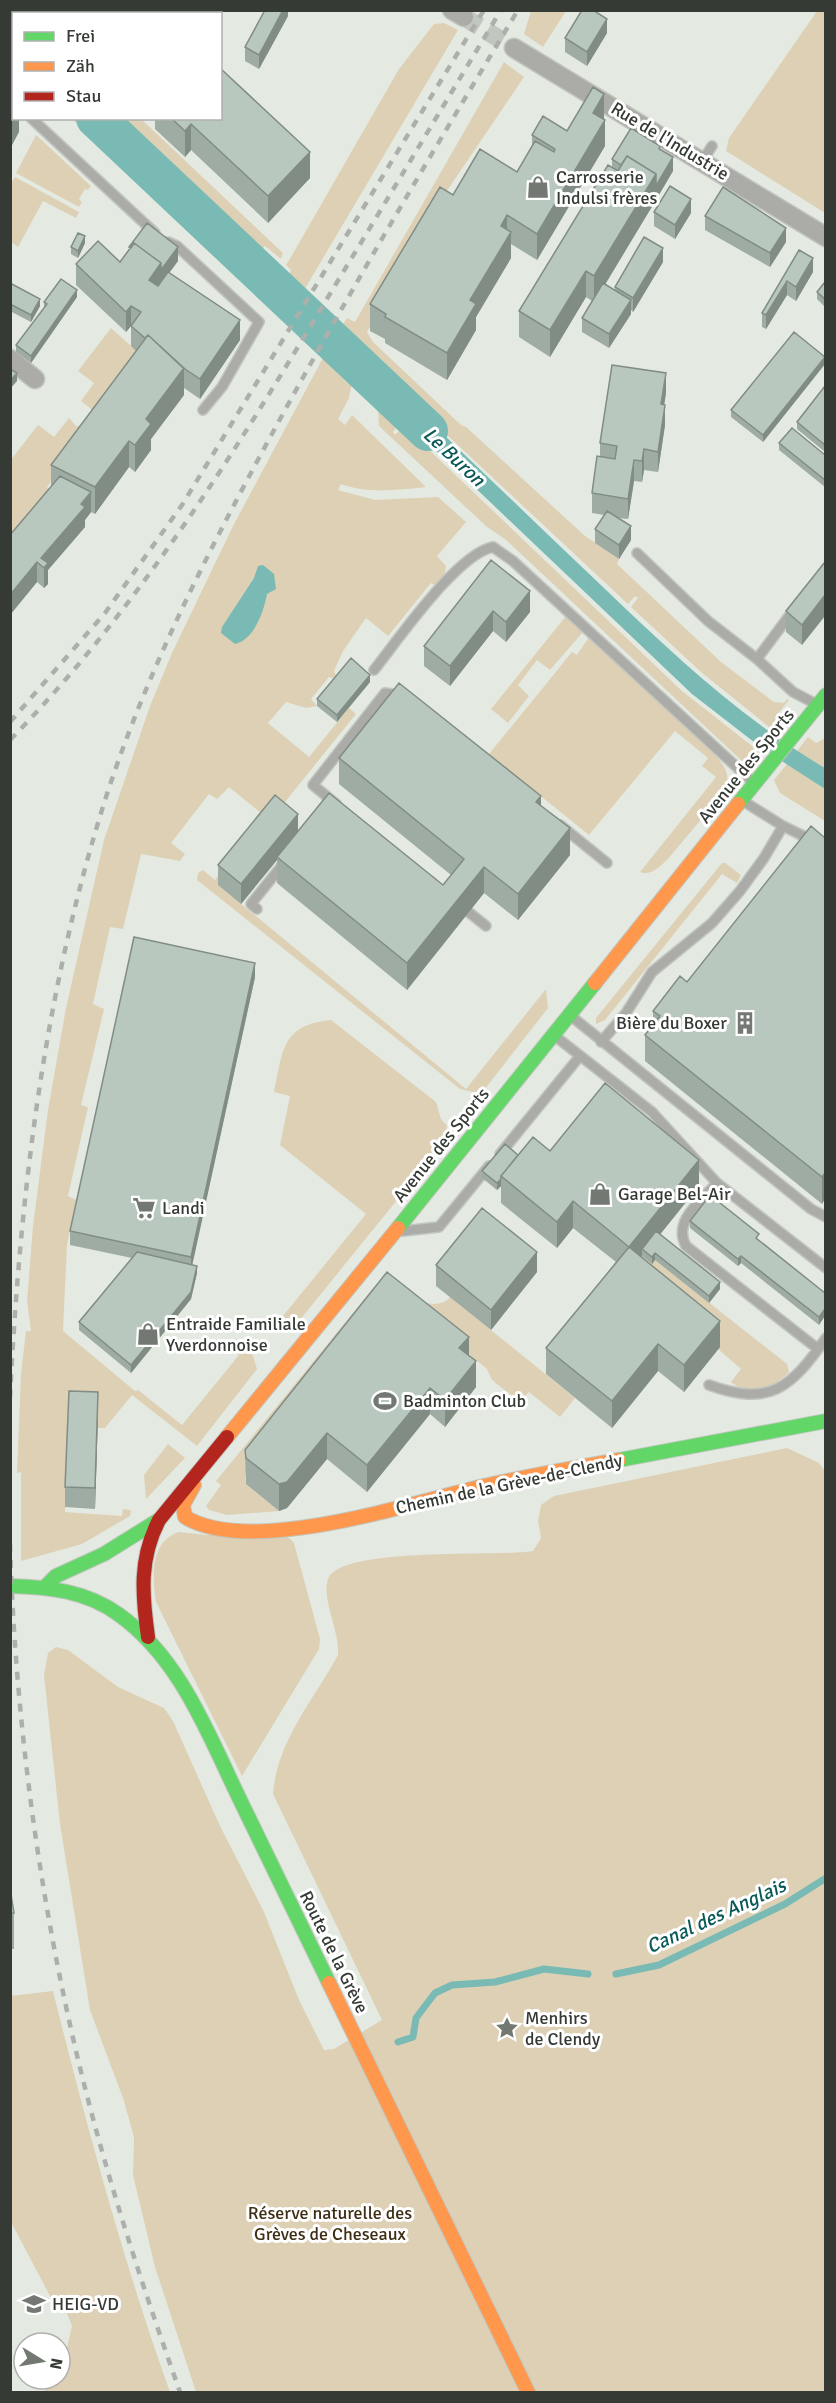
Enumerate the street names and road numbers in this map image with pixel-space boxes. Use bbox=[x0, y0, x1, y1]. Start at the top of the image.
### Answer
street label: Rue de l'Industrie bbox=[607, 97, 733, 185]
street label: Avenue des Sports bbox=[693, 704, 799, 828]
street label: Avenue des Sports bbox=[388, 1083, 494, 1207]
street label: Chemin de la Grève-de-Clendy bbox=[394, 1449, 625, 1519]
street label: Route de la Grève bbox=[295, 1887, 373, 2017]

